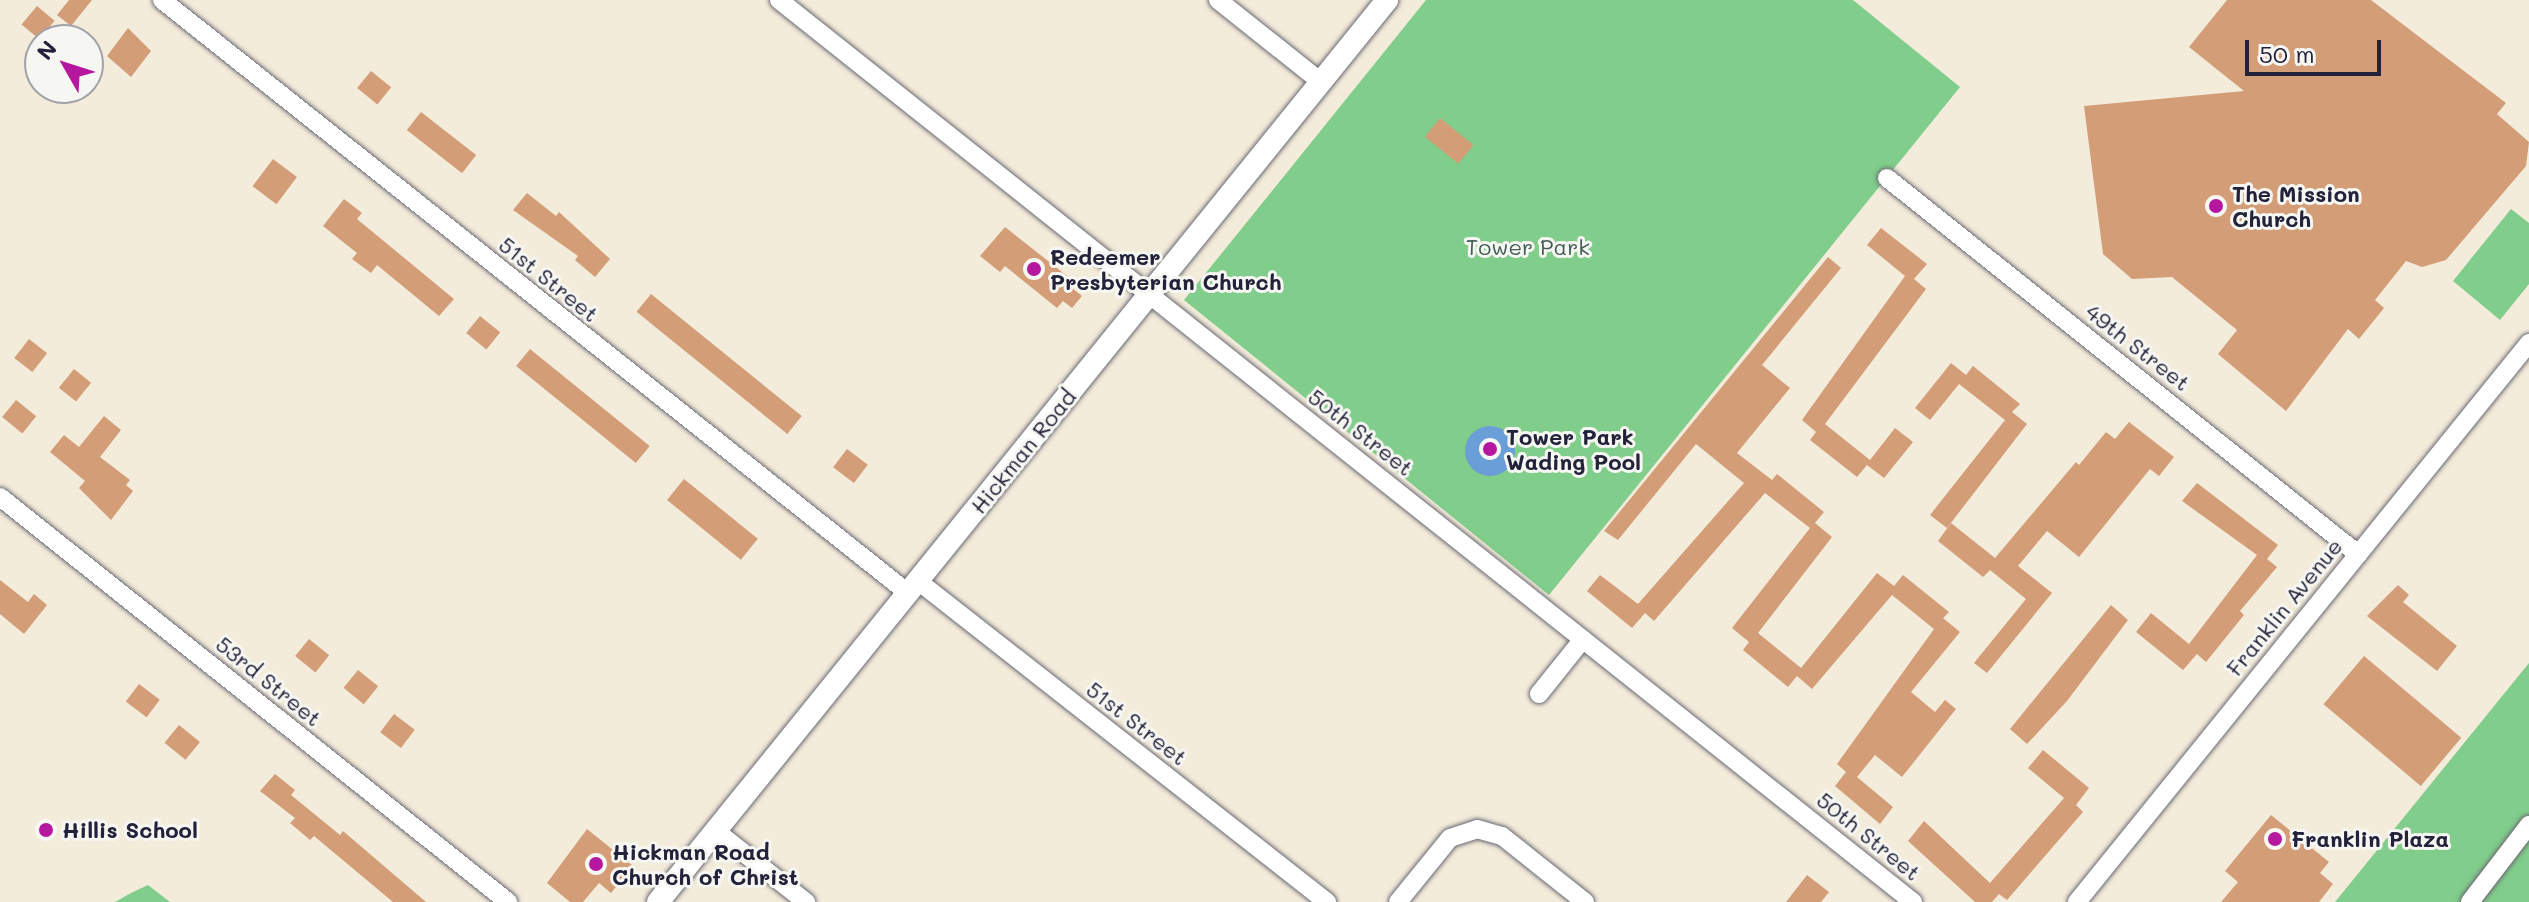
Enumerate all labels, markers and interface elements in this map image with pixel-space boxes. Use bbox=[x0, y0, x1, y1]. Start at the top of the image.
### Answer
north arrow bbox=[24, 24, 104, 104]
scale bar bbox=[2249, 24, 2385, 74]
text: N bbox=[30, 34, 63, 65]
text: 50 m bbox=[2259, 38, 2315, 69]
place label: The Mission Church bbox=[2232, 180, 2360, 232]
marker: The Mission Church bbox=[2207, 197, 2225, 215]
street label: 51st Street bbox=[494, 231, 604, 327]
park label: Tower Park bbox=[1466, 234, 1590, 260]
place label: Redeemer Presbyterian Church bbox=[1050, 243, 1282, 294]
marker: Redeemer Presbyterian Church bbox=[1025, 260, 1043, 278]
street label: 49th Street bbox=[2081, 298, 2195, 396]
street label: 50th Street bbox=[1303, 383, 1419, 481]
street label: Hickman Road bbox=[965, 384, 1081, 518]
place label: Tower Park Wading Pool bbox=[1506, 423, 1641, 474]
marker: Tower Park Wading Pool bbox=[1481, 440, 1499, 458]
street label: Franklin Avenue bbox=[2221, 533, 2347, 681]
street label: 53rd Street bbox=[211, 631, 327, 731]
street label: 51st Street bbox=[1082, 676, 1192, 770]
street label: 50th Street bbox=[1812, 786, 1926, 886]
place label: Hillis School bbox=[62, 817, 198, 843]
marker: Hillis School bbox=[37, 821, 55, 839]
place label: Franklin Plaza bbox=[2291, 826, 2449, 852]
marker: Franklin Plaza bbox=[2266, 830, 2284, 848]
place label: Hickman Road Church of Christ bbox=[612, 838, 799, 890]
marker: Hickman Road Church of Christ bbox=[587, 855, 605, 873]

